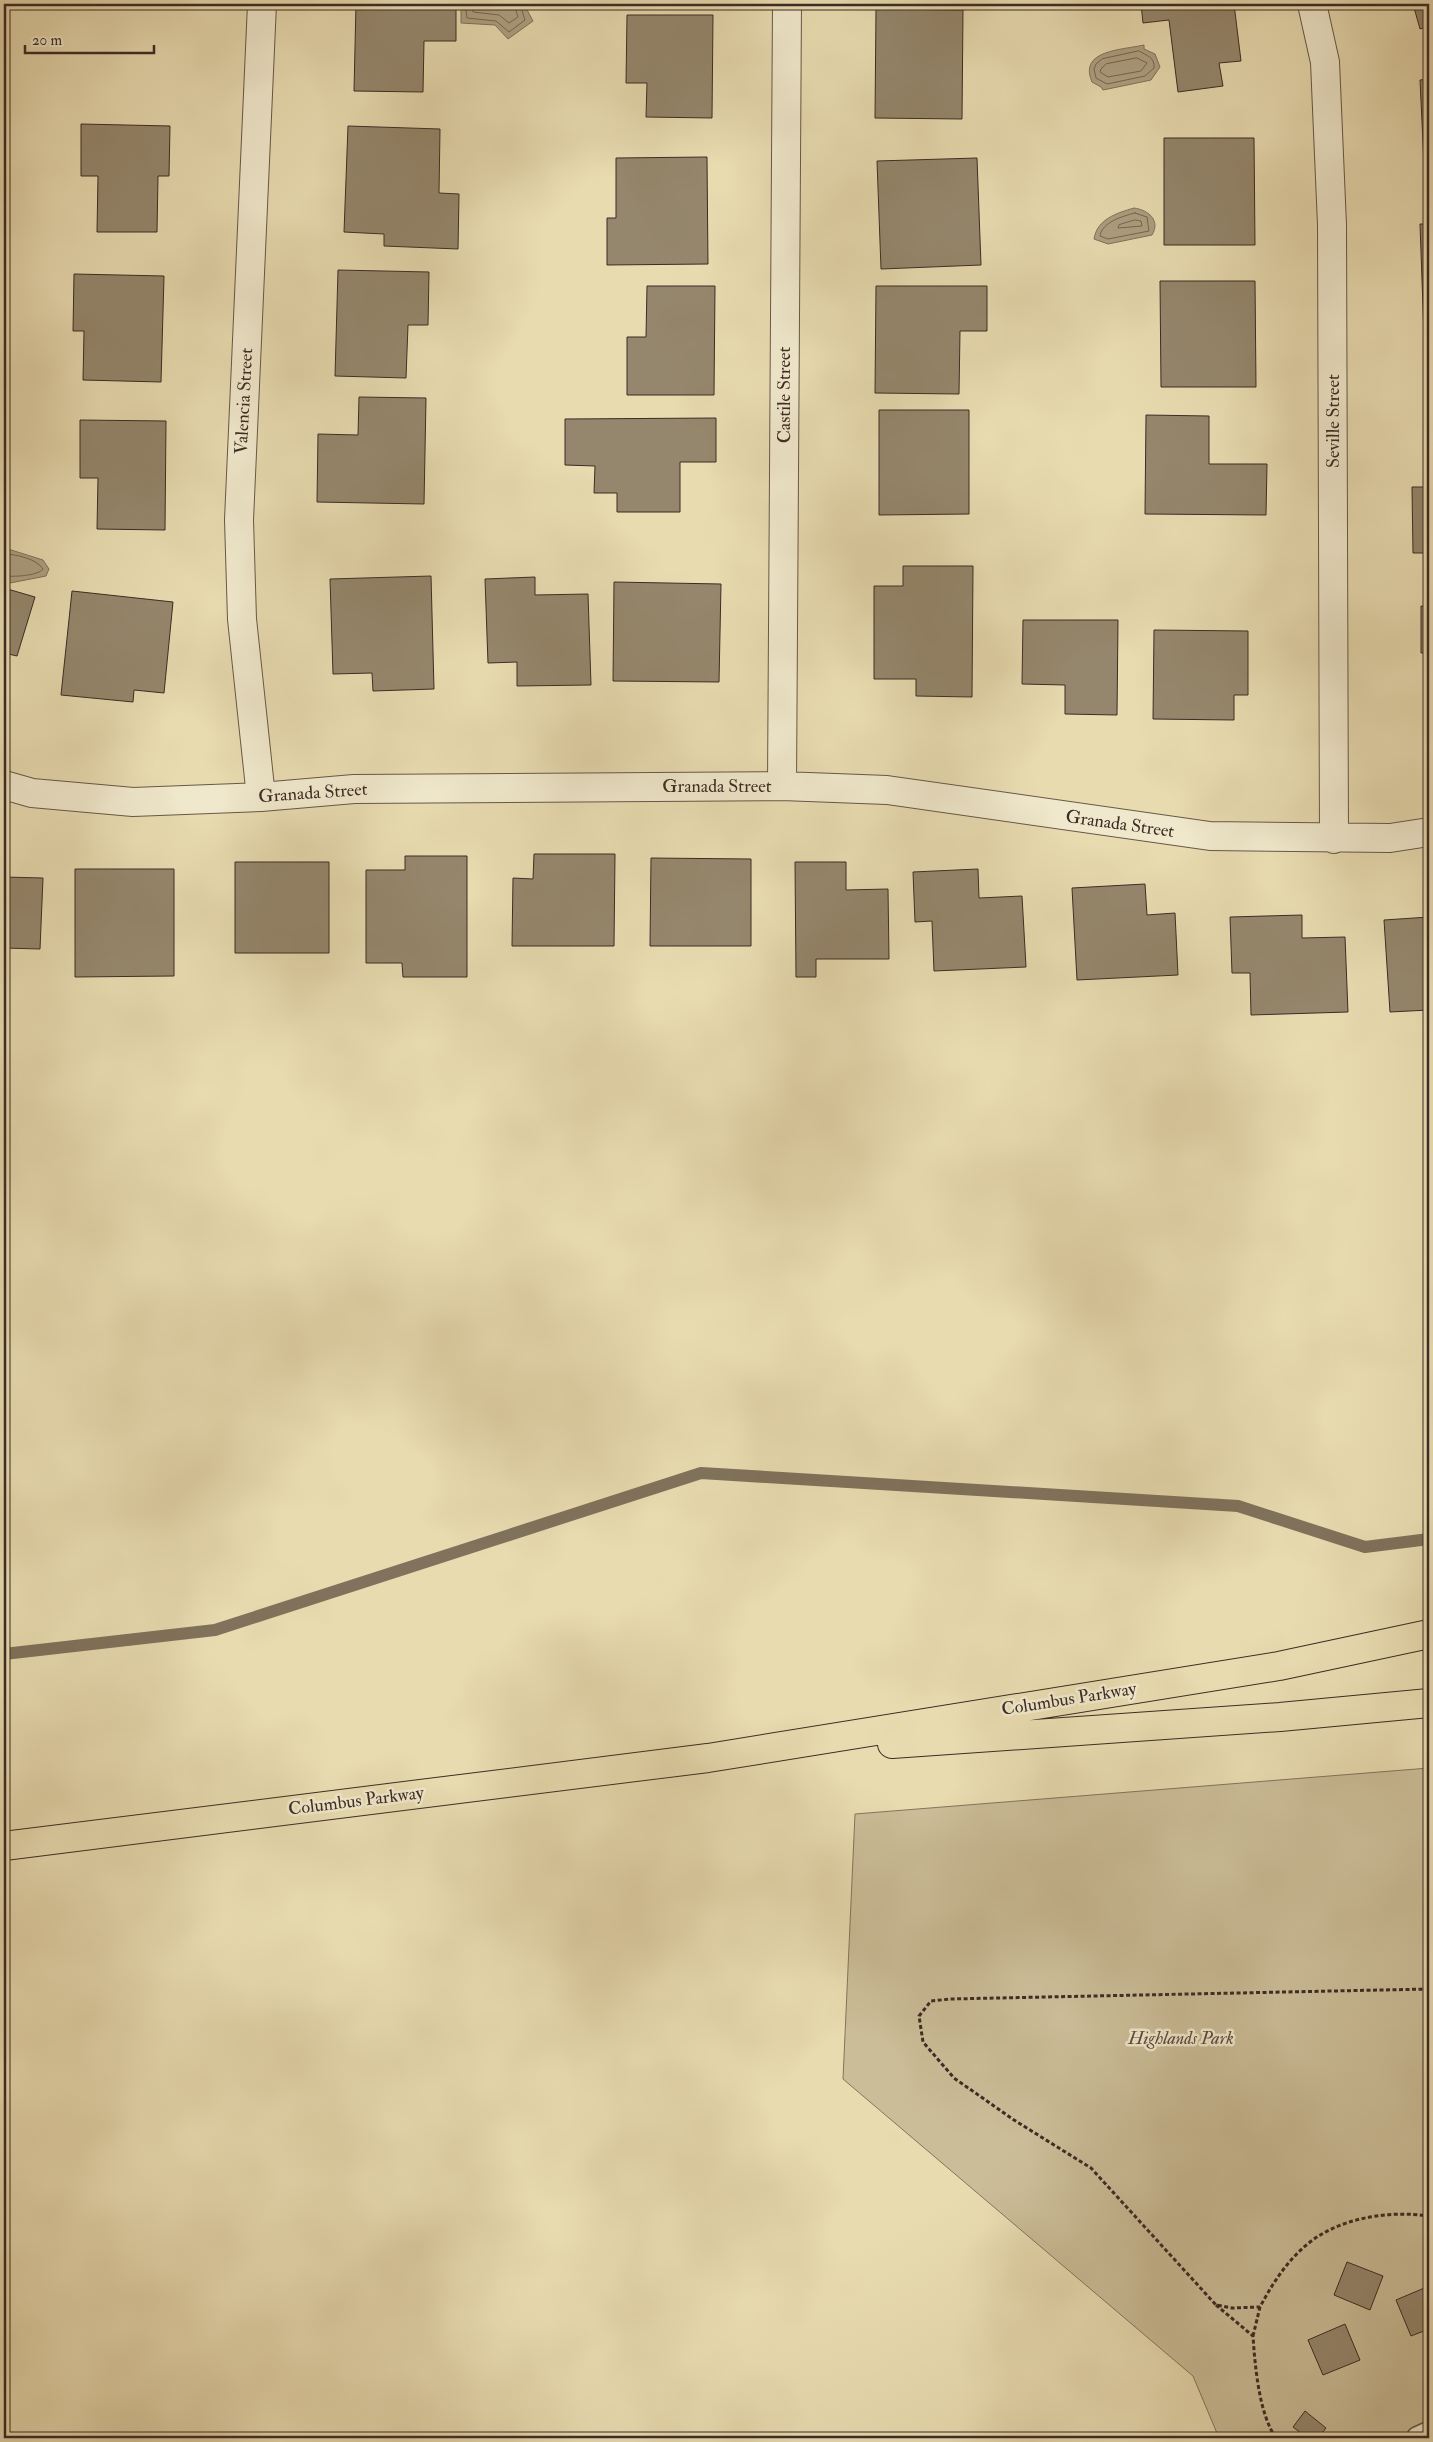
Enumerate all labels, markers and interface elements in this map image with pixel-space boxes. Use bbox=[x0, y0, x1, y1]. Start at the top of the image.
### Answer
scale bar bbox=[25, 22, 154, 54]
text: 20 m bbox=[32, 31, 62, 50]
street label: Valencia Street bbox=[230, 347, 258, 455]
street label: Castile Street bbox=[773, 347, 796, 443]
street label: Seville Street bbox=[1322, 374, 1345, 468]
street label: Granada Street bbox=[662, 775, 772, 798]
street label: Granada Street bbox=[258, 778, 368, 808]
street label: Granada Street bbox=[1064, 805, 1176, 843]
street label: Columbus Parkway bbox=[1000, 1677, 1139, 1721]
street label: Columbus Parkway bbox=[287, 1781, 426, 1821]
park label: Highlands Park bbox=[1127, 2027, 1234, 2050]

